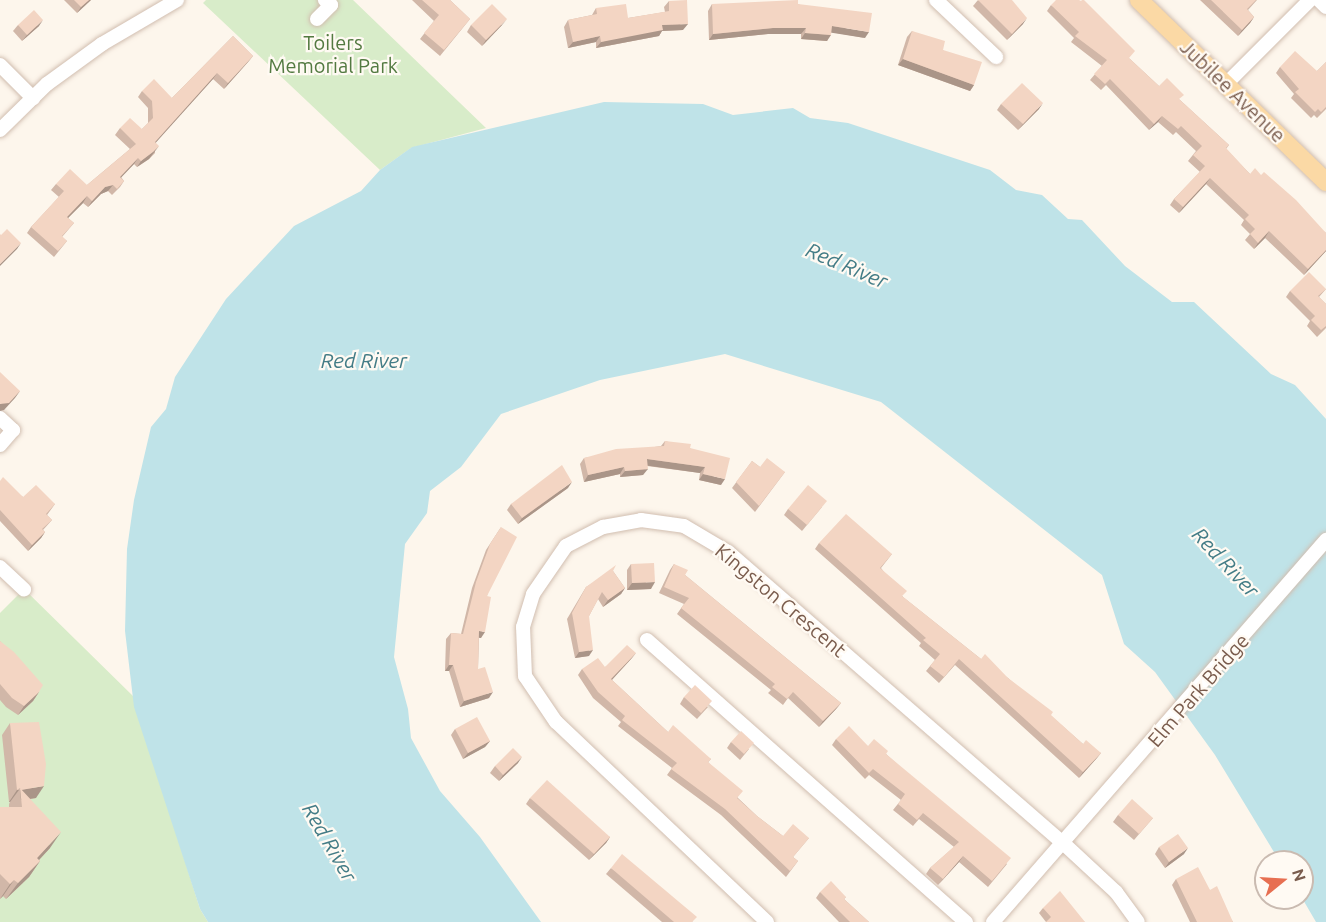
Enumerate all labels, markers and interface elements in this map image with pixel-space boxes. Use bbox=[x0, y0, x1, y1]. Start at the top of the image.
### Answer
park label: Toilers Memorial Park bbox=[268, 30, 398, 77]
street label: Jubilee Avenue bbox=[1175, 35, 1291, 147]
water label: Red River bbox=[802, 237, 892, 293]
water label: Red River bbox=[321, 347, 407, 373]
water label: Red River bbox=[1187, 522, 1265, 602]
street label: Kingston Crescent bbox=[711, 538, 851, 662]
street label: Elm Park Bridge bbox=[1142, 629, 1254, 751]
water label: Red River bbox=[298, 798, 362, 886]
north arrow bbox=[1254, 850, 1314, 910]
text: N bbox=[1289, 867, 1310, 884]

